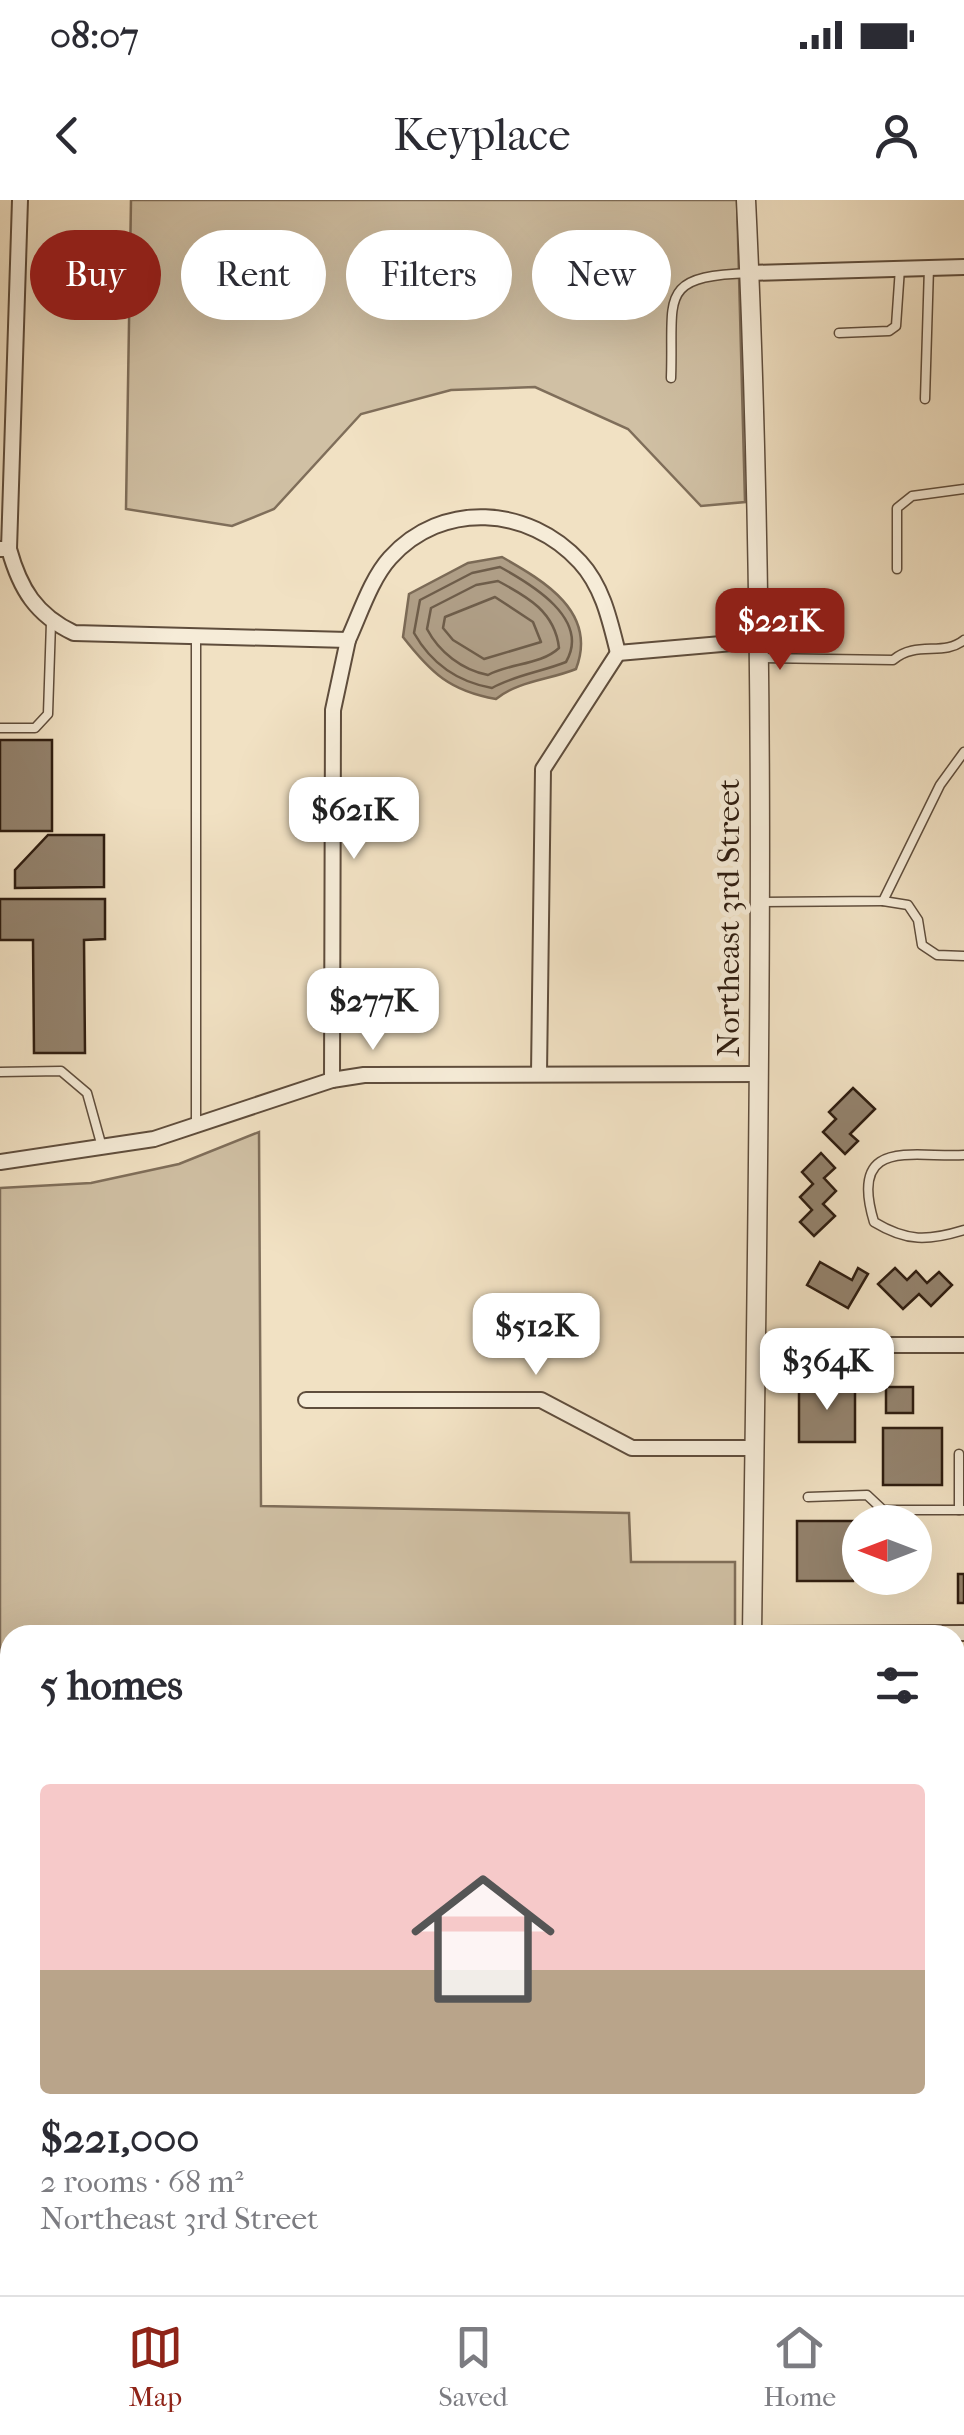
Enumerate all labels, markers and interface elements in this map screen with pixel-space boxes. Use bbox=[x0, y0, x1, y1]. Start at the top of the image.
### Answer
text: 08:07 bbox=[50, 13, 139, 58]
icon: back bbox=[40, 108, 95, 163]
icon: person bbox=[869, 108, 924, 163]
text: Keyplace bbox=[394, 109, 570, 162]
chip: Buy bbox=[30, 230, 161, 320]
chip: Rent bbox=[181, 230, 326, 320]
chip: Filters bbox=[346, 230, 512, 320]
chip: New bbox=[532, 230, 671, 320]
pin: $221K bbox=[710, 588, 850, 673]
text: $221K bbox=[737, 602, 823, 639]
pin: $621K bbox=[284, 777, 424, 862]
street label: Northeast 3rd Street bbox=[710, 778, 747, 1057]
text: $621K bbox=[311, 791, 397, 828]
pin: $277K bbox=[303, 968, 443, 1053]
text: $277K bbox=[329, 982, 417, 1019]
pin: $512K bbox=[466, 1293, 606, 1378]
text: $512K bbox=[495, 1307, 577, 1344]
pin: $364K bbox=[757, 1328, 897, 1413]
text: $364K bbox=[782, 1342, 872, 1379]
north arrow bbox=[842, 1505, 932, 1595]
map controls bbox=[842, 1505, 932, 1595]
icon: filters bbox=[870, 1658, 925, 1713]
text: 5 homes bbox=[40, 1661, 183, 1710]
icon: home bbox=[393, 1849, 573, 2029]
text: $221,000 bbox=[40, 2114, 200, 2163]
text: 2 rooms · 68 m² bbox=[40, 2163, 244, 2200]
text: Northeast 3rd Street bbox=[40, 2200, 319, 2237]
tab: Map bbox=[128, 2320, 183, 2413]
tab: Saved bbox=[438, 2320, 508, 2413]
tab: Home bbox=[763, 2320, 836, 2413]

